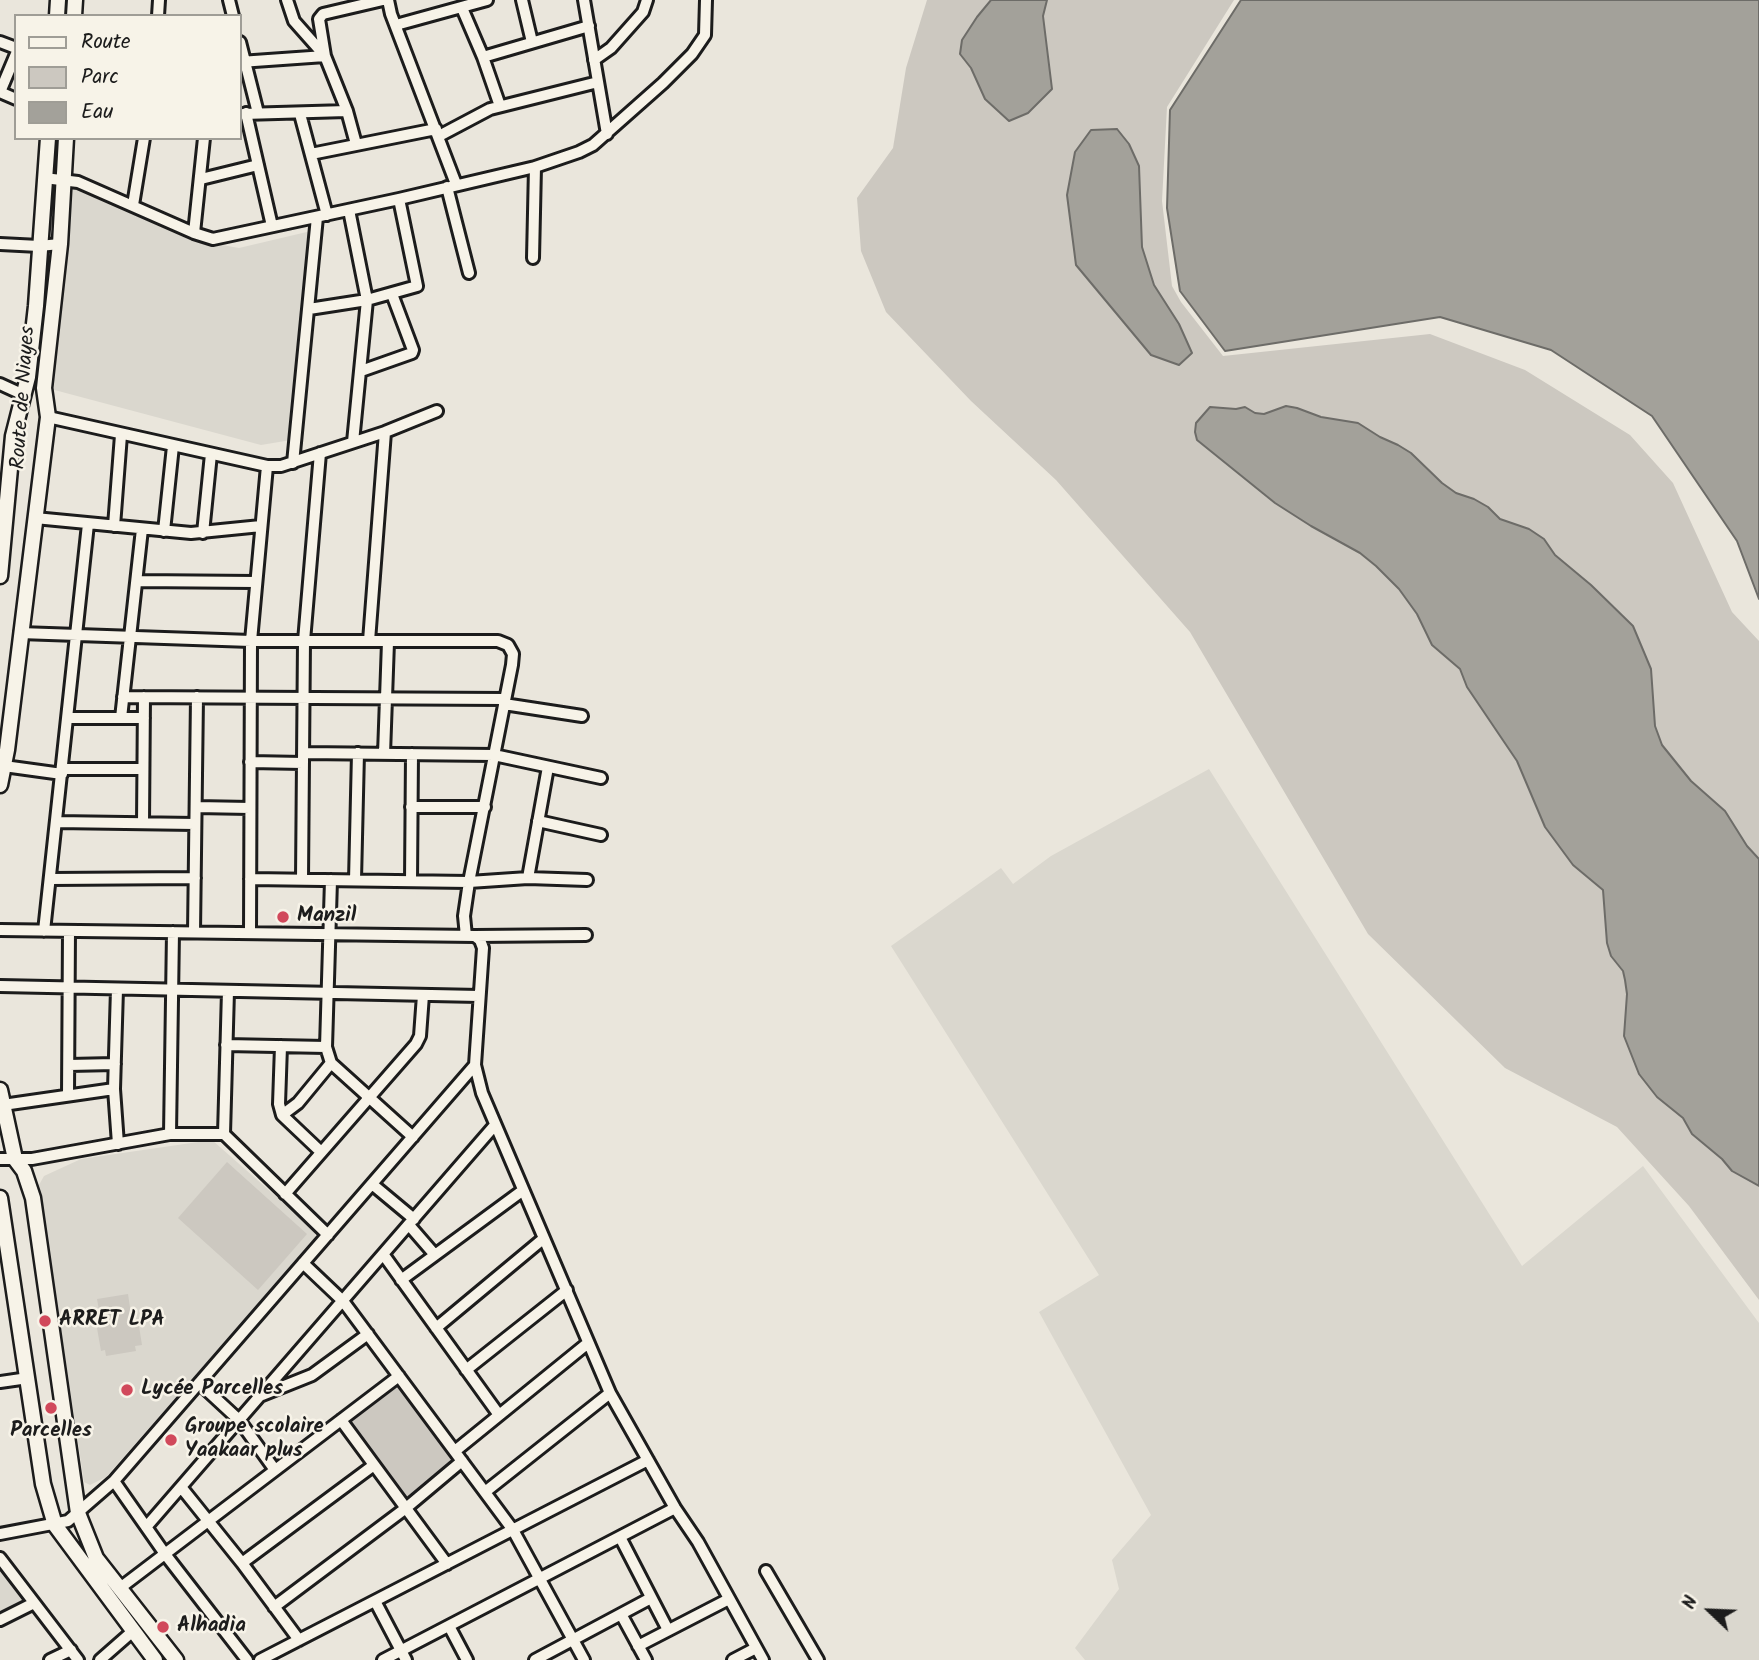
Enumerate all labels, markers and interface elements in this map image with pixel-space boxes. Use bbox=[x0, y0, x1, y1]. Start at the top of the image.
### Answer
legend bbox=[14, 14, 242, 140]
text: Route bbox=[81, 26, 130, 59]
text: Parc bbox=[81, 61, 119, 94]
text: Eau bbox=[81, 96, 113, 129]
street label: Route de Niayes bbox=[7, 326, 43, 470]
place label: Manzil bbox=[297, 904, 356, 930]
marker: Manzil bbox=[275, 909, 291, 925]
place label: ARRET LPA bbox=[59, 1308, 165, 1334]
marker: ARRET LPA bbox=[37, 1313, 53, 1329]
place label: Lycée Parcelles bbox=[141, 1377, 283, 1403]
marker: Lycée Parcelles bbox=[119, 1382, 135, 1398]
marker: Parcelles bbox=[43, 1400, 59, 1416]
place label: Groupe scolaire Yaakaar plus bbox=[185, 1415, 324, 1465]
place label: Parcelles bbox=[10, 1419, 92, 1445]
marker: Groupe scolaire Yaakaar plus bbox=[163, 1432, 179, 1448]
north arrow bbox=[1675, 1576, 1745, 1646]
text: N bbox=[1675, 1591, 1707, 1614]
place label: Alhadia bbox=[177, 1614, 246, 1640]
marker: Alhadia bbox=[155, 1619, 171, 1635]

